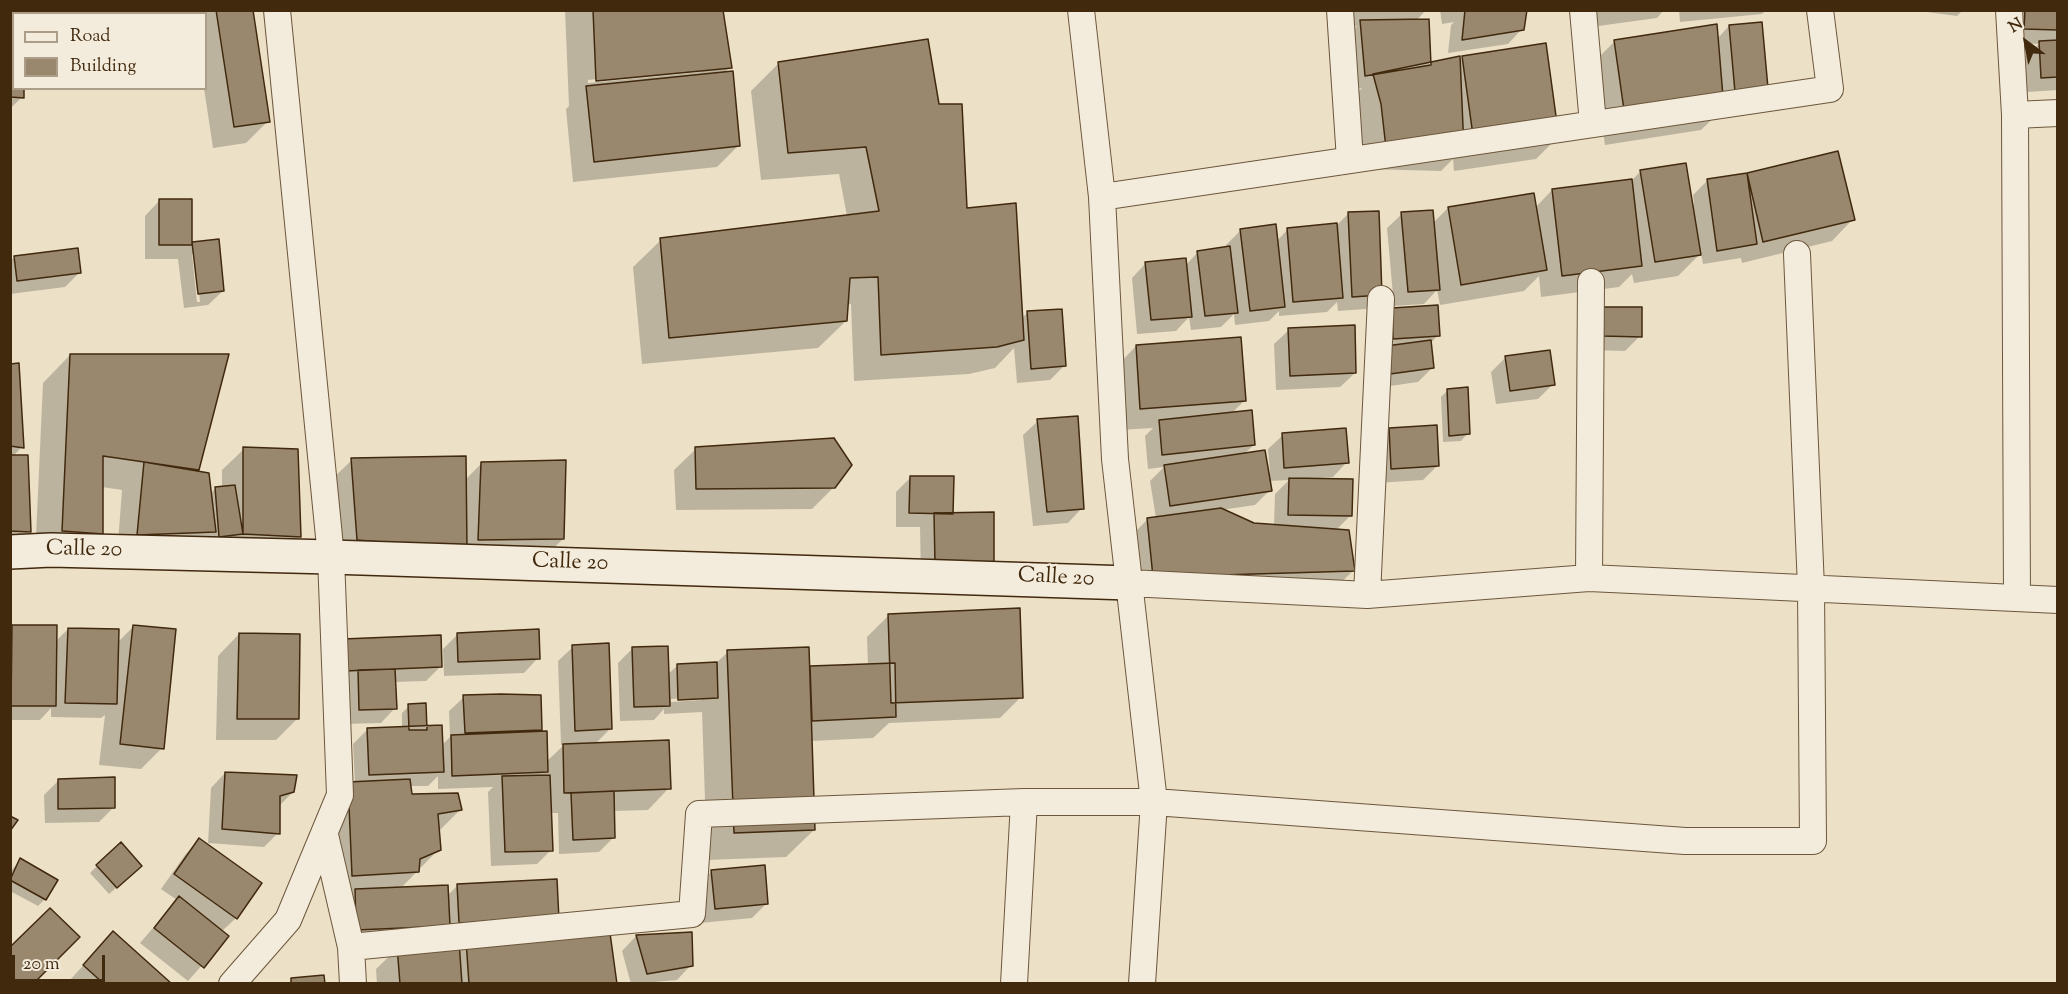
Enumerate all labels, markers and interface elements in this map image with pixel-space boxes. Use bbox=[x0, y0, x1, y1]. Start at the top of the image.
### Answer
legend bbox=[12, 12, 207, 90]
north arrow bbox=[1996, 12, 2056, 72]
text: N bbox=[2005, 13, 2028, 39]
text: Road bbox=[70, 24, 110, 50]
text: Building bbox=[70, 54, 136, 80]
street label: Calle 20 bbox=[46, 537, 122, 565]
street label: Calle 20 bbox=[531, 549, 609, 579]
street label: Calle 20 bbox=[1017, 564, 1095, 594]
scale bar bbox=[15, 943, 108, 981]
text: 20 m bbox=[23, 952, 60, 978]

